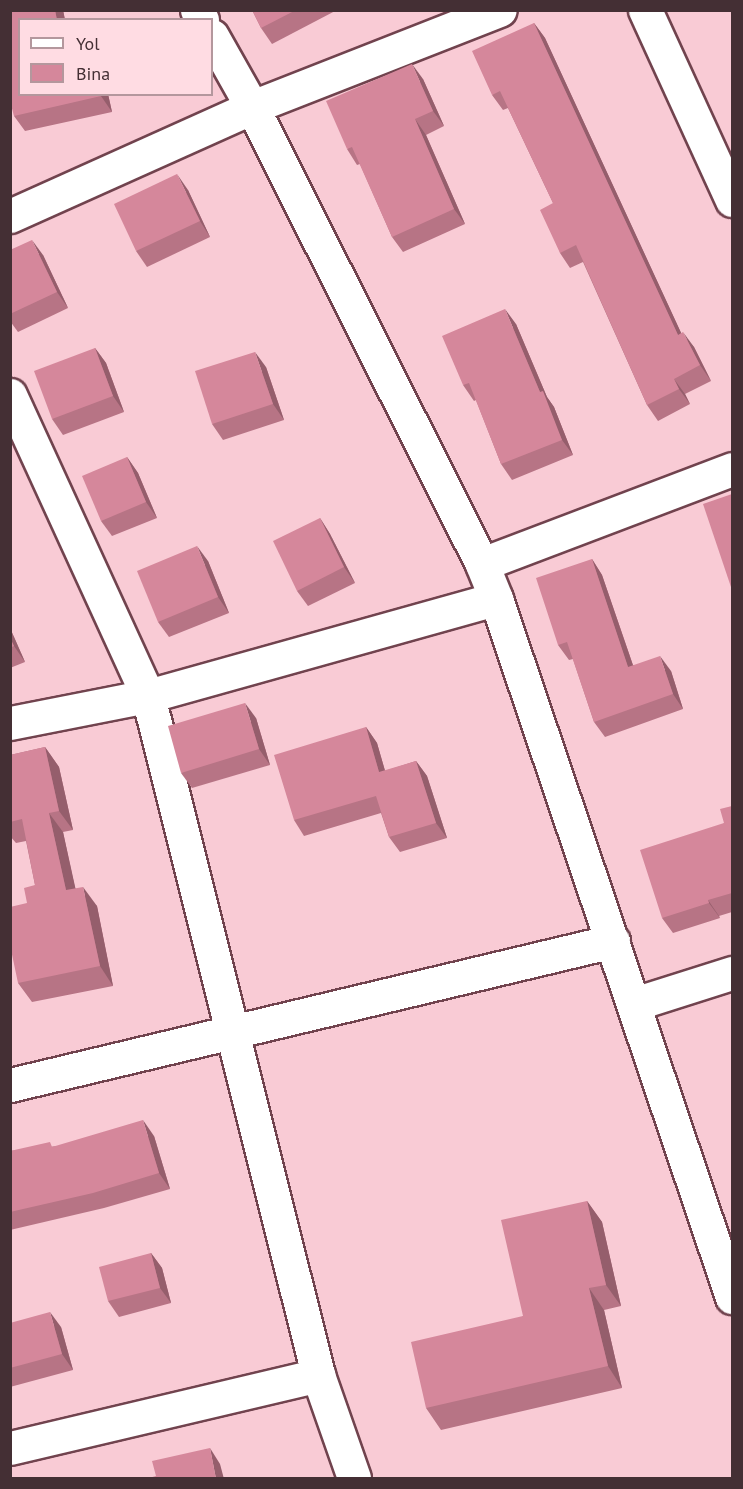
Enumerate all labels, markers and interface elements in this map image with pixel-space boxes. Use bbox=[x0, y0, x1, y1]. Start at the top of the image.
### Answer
legend bbox=[18, 18, 213, 96]
text: Yol bbox=[76, 32, 99, 55]
text: Bina bbox=[76, 62, 110, 85]

